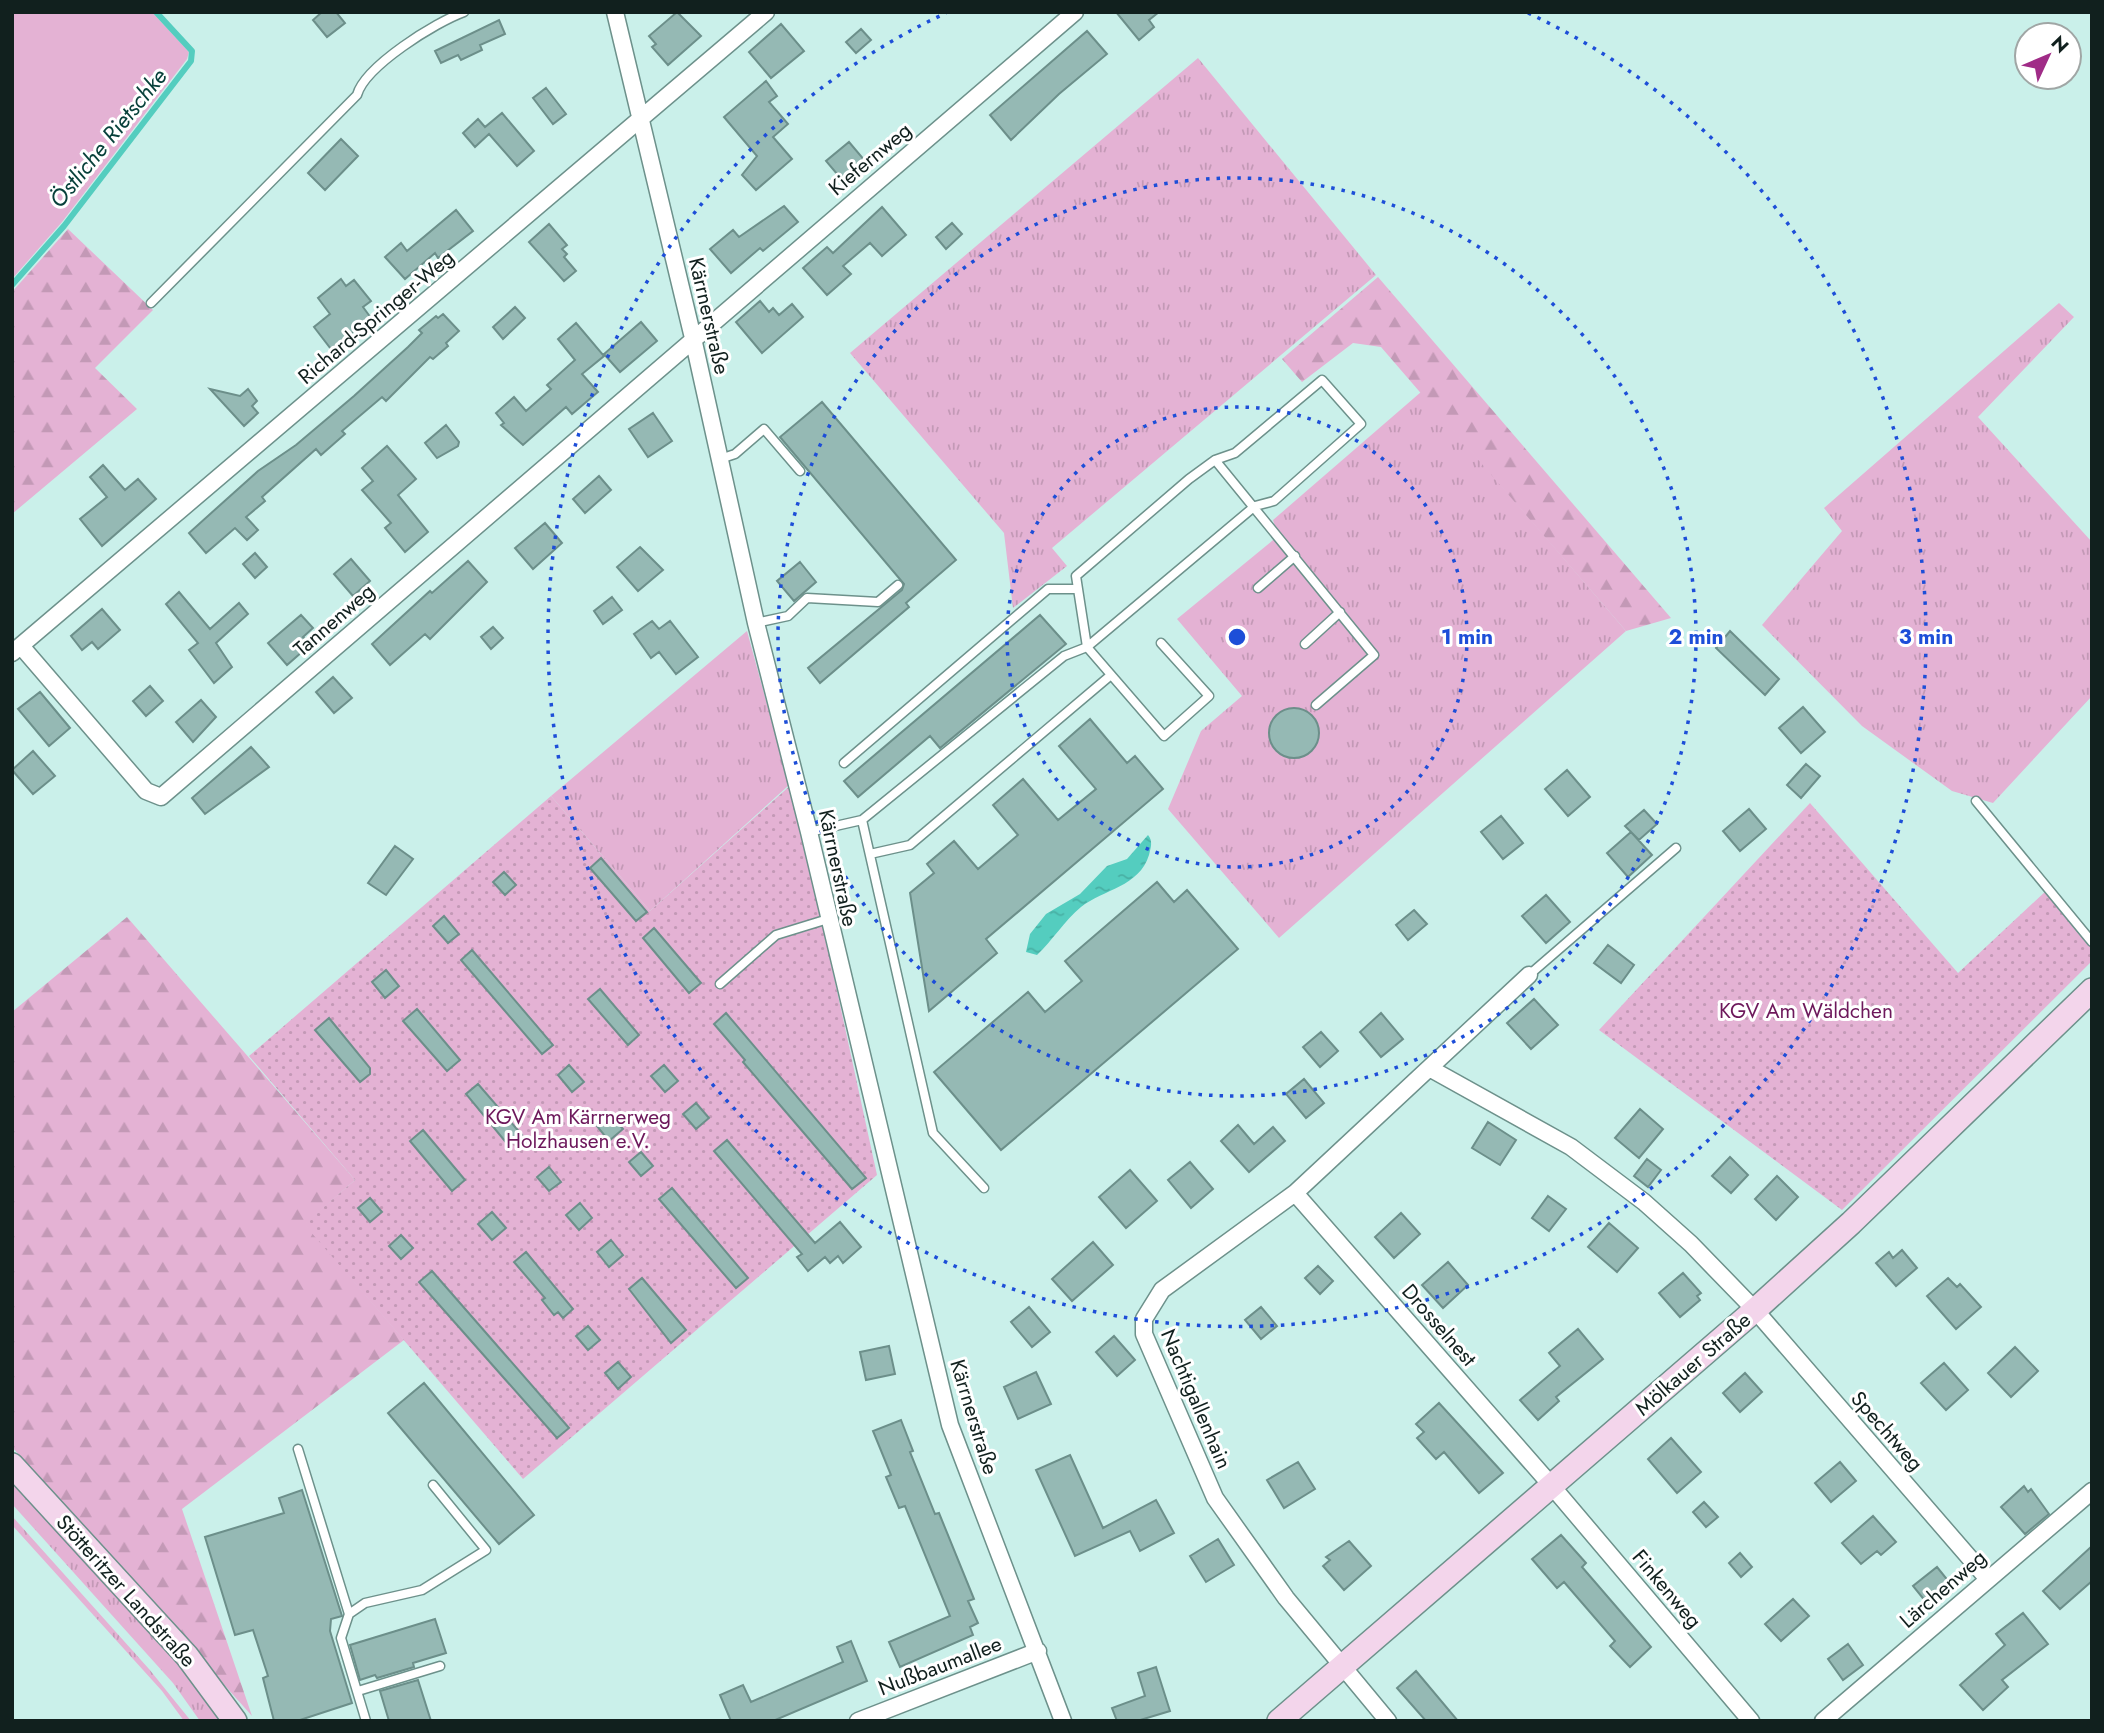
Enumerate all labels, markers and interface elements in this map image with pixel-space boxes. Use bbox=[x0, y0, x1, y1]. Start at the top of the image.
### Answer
north arrow bbox=[2013, 21, 2083, 91]
text: N bbox=[2045, 30, 2075, 59]
water label: Östliche Rietschke bbox=[41, 60, 175, 215]
street label: Kiefernweg bbox=[822, 115, 918, 203]
street label: Richard-Springer-Weg bbox=[292, 243, 460, 391]
street label: Kärrnerstraße bbox=[681, 255, 737, 378]
street label: Tannenweg bbox=[287, 576, 381, 664]
text: 1 min bbox=[1441, 622, 1493, 652]
text: 2 min bbox=[1668, 622, 1724, 652]
text: 3 min bbox=[1899, 622, 1953, 652]
centre of rings bbox=[1225, 625, 1249, 649]
street label: Kärrnerstraße bbox=[811, 807, 865, 929]
park label: KGV Am Wäldchen bbox=[1719, 996, 1893, 1026]
park label: KGV Am Kärrnerweg Holzhausen e.V. bbox=[485, 1102, 671, 1156]
street label: Drosselnest bbox=[1395, 1277, 1483, 1373]
street label: Mölkauer Straße bbox=[1629, 1305, 1758, 1423]
street label: Nachtigallenhain bbox=[1153, 1325, 1239, 1473]
street label: Kärrnerstraße bbox=[942, 1356, 1006, 1478]
street label: Spechtweg bbox=[1844, 1384, 1930, 1478]
street label: Stötteritzer Landstraße bbox=[49, 1508, 203, 1674]
street label: Finkenweg bbox=[1625, 1543, 1709, 1635]
street label: Lärchenweg bbox=[1893, 1543, 1993, 1635]
street label: Nußbaumallee bbox=[874, 1629, 1006, 1703]

